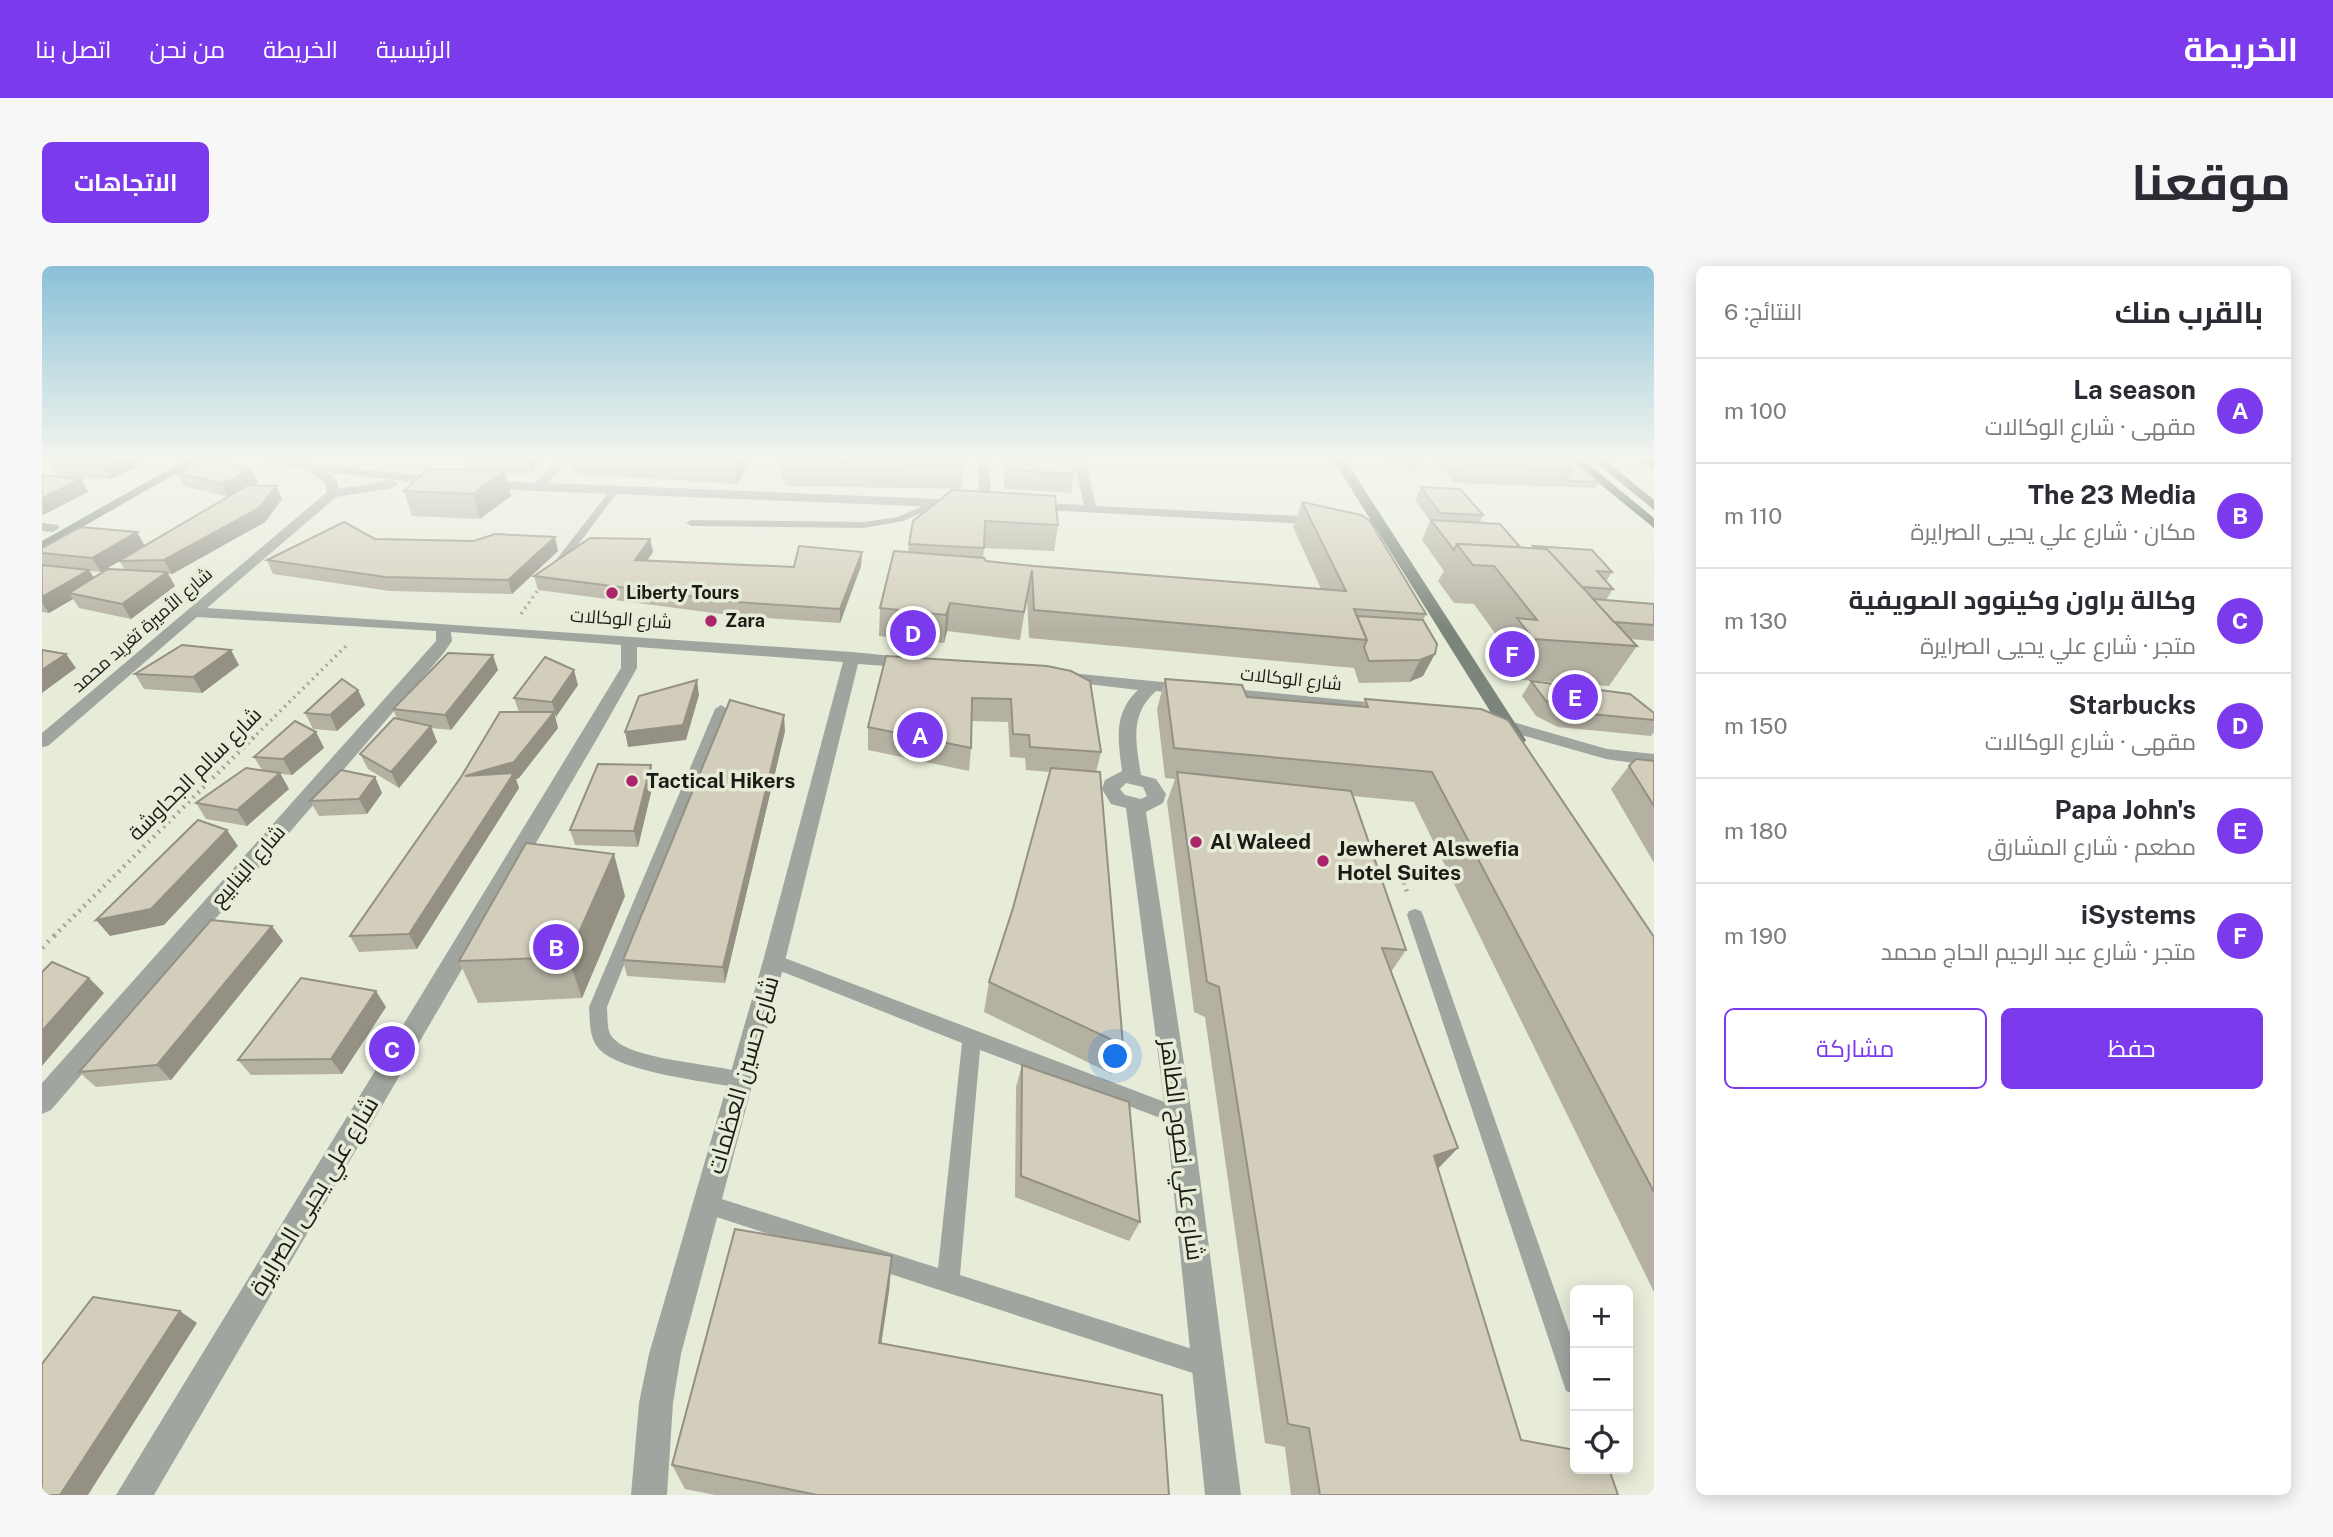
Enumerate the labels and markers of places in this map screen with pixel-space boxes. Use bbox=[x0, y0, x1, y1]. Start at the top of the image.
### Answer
place label: Liberty Tours bbox=[626, 582, 739, 603]
marker: Liberty Tours bbox=[604, 585, 620, 601]
pin: D bbox=[890, 607, 936, 659]
place label: Zara bbox=[725, 610, 765, 631]
marker: Zara bbox=[703, 613, 719, 629]
pin: F bbox=[1489, 628, 1535, 680]
pin: E bbox=[1552, 671, 1598, 723]
pin: A bbox=[897, 709, 943, 761]
place label: Tactical Hikers bbox=[646, 768, 795, 793]
marker: Tactical Hikers bbox=[624, 773, 640, 789]
place label: Al Waleed bbox=[1210, 829, 1311, 854]
marker: Al Waleed bbox=[1188, 834, 1204, 850]
place label: Jewheret Alswefia Hotel Suites bbox=[1337, 836, 1519, 885]
marker: Jewheret Alswefia Hotel Suites bbox=[1315, 853, 1331, 869]
pin: B bbox=[533, 921, 579, 973]
pin: C bbox=[369, 1023, 415, 1075]

